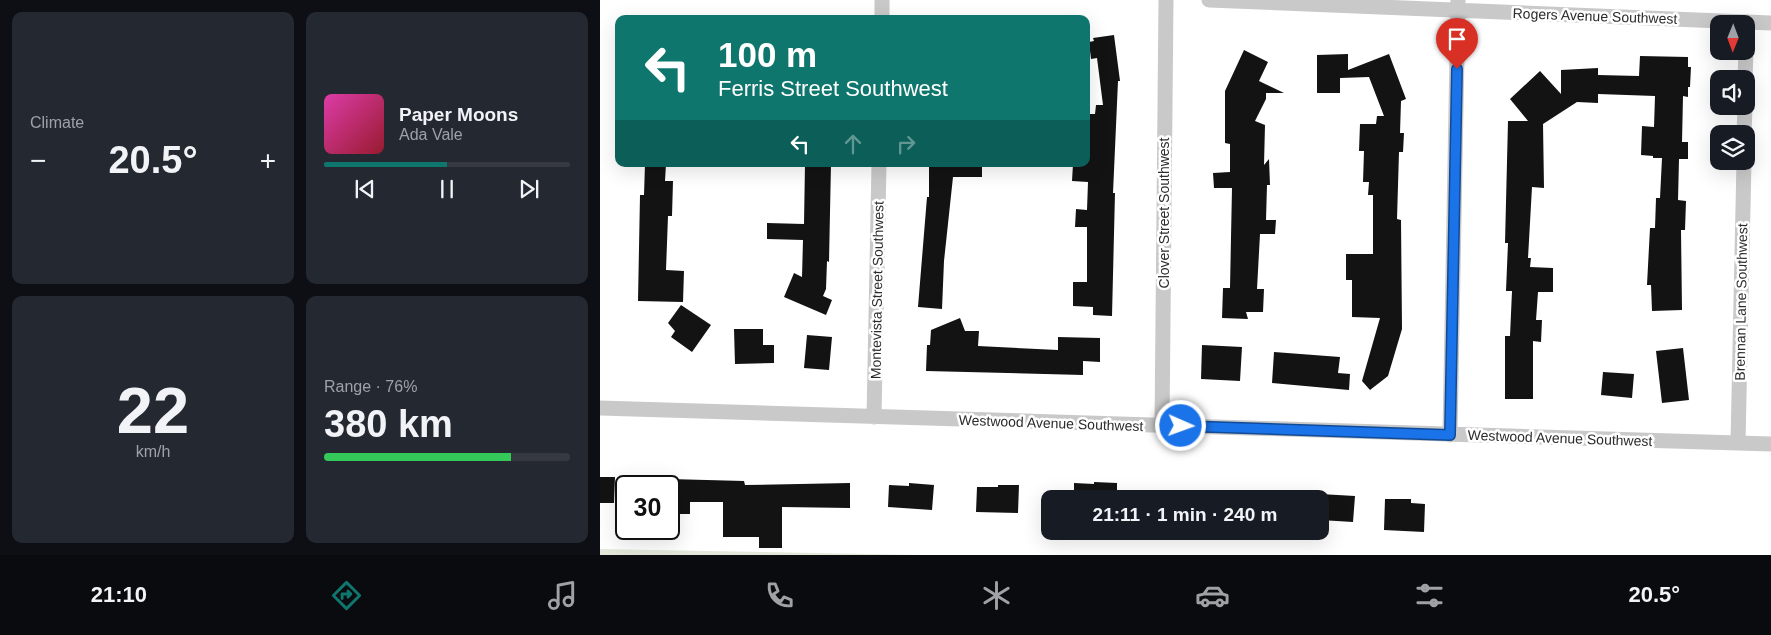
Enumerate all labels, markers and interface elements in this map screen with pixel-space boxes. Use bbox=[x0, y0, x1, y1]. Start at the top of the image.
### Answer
street label: Rogers Avenue Southwest bbox=[1512, 5, 1678, 27]
north arrow bbox=[1710, 15, 1755, 60]
map controls bbox=[1710, 15, 1755, 170]
pin bbox=[1436, 18, 1478, 69]
icon: arrive bbox=[1443, 25, 1471, 53]
icon: left bbox=[635, 35, 700, 100]
text: 100 m bbox=[718, 35, 817, 74]
button: sound bbox=[1710, 70, 1755, 115]
text: Ferris Street Southwest bbox=[718, 76, 948, 101]
text: Paper Moons bbox=[399, 104, 518, 125]
text: Climate bbox=[30, 114, 84, 131]
button: layers bbox=[1710, 125, 1755, 170]
text: Ada Vale bbox=[399, 126, 463, 143]
icon: left bbox=[786, 130, 814, 158]
icon: ahead bbox=[839, 130, 867, 158]
icon: right bbox=[892, 130, 920, 158]
street label: Clover Street Southwest bbox=[1156, 137, 1172, 288]
text: 20.5° bbox=[108, 139, 198, 181]
text: − bbox=[30, 145, 46, 176]
text: + bbox=[260, 145, 276, 176]
icon: previous bbox=[351, 175, 379, 203]
icon: pause bbox=[433, 175, 461, 203]
icon: next bbox=[515, 175, 543, 203]
street label: Montevista Street Southwest bbox=[867, 201, 887, 379]
street label: Brennan Lane Southwest bbox=[1732, 223, 1750, 381]
text: 22 bbox=[117, 374, 189, 447]
text: Range · 76% bbox=[324, 378, 417, 395]
position arrow bbox=[1154, 399, 1206, 451]
text: 380 km bbox=[324, 403, 453, 445]
street label: Westwood Avenue Southwest bbox=[958, 412, 1144, 434]
street label: Westwood Avenue Southwest bbox=[1467, 427, 1653, 449]
text: km/h bbox=[136, 443, 170, 460]
speed limit sign: 30 bbox=[615, 475, 680, 540]
text: 21:11 · 1 min · 240 m bbox=[1093, 504, 1277, 525]
icon: directions bbox=[329, 578, 364, 613]
icon: music bbox=[545, 578, 580, 613]
icon: phone bbox=[762, 578, 797, 613]
icon: climate bbox=[979, 578, 1014, 613]
icon: car bbox=[1195, 578, 1230, 613]
icon: filters bbox=[1412, 578, 1447, 613]
text: 21:10 bbox=[91, 582, 147, 607]
text: 20.5° bbox=[1628, 582, 1680, 607]

